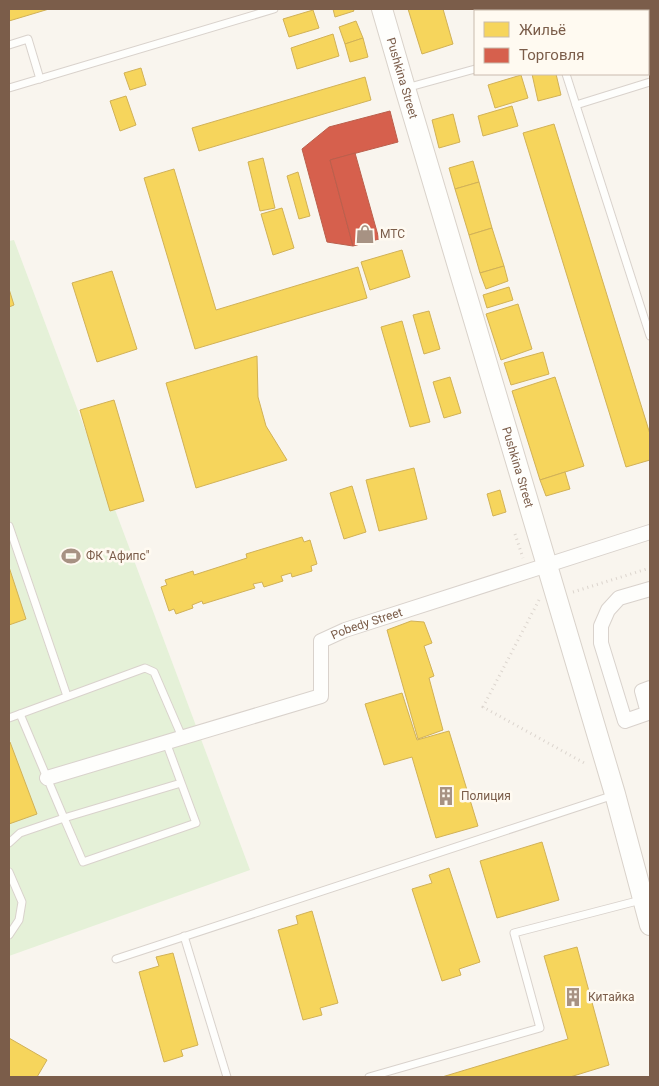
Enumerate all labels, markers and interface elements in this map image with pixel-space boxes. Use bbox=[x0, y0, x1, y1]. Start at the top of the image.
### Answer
legend bbox=[474, 10, 649, 75]
text: Жильё bbox=[519, 21, 566, 39]
street label: Pushkina Street bbox=[384, 36, 421, 120]
text: Торговля bbox=[519, 46, 584, 64]
shop icon: МТС bbox=[354, 223, 376, 245]
place label: МТС bbox=[380, 227, 405, 241]
street label: Pushkina Street bbox=[499, 425, 537, 510]
sports icon: ФК "Афипс" bbox=[60, 545, 82, 567]
place label: ФК "Афипс" bbox=[86, 549, 150, 563]
street label: Pobedy Street bbox=[329, 605, 404, 642]
building icon: Полиция bbox=[435, 785, 457, 807]
place label: Полиция bbox=[461, 789, 511, 803]
building icon: Китайка bbox=[562, 986, 584, 1008]
place label: Китайка bbox=[588, 990, 635, 1004]

